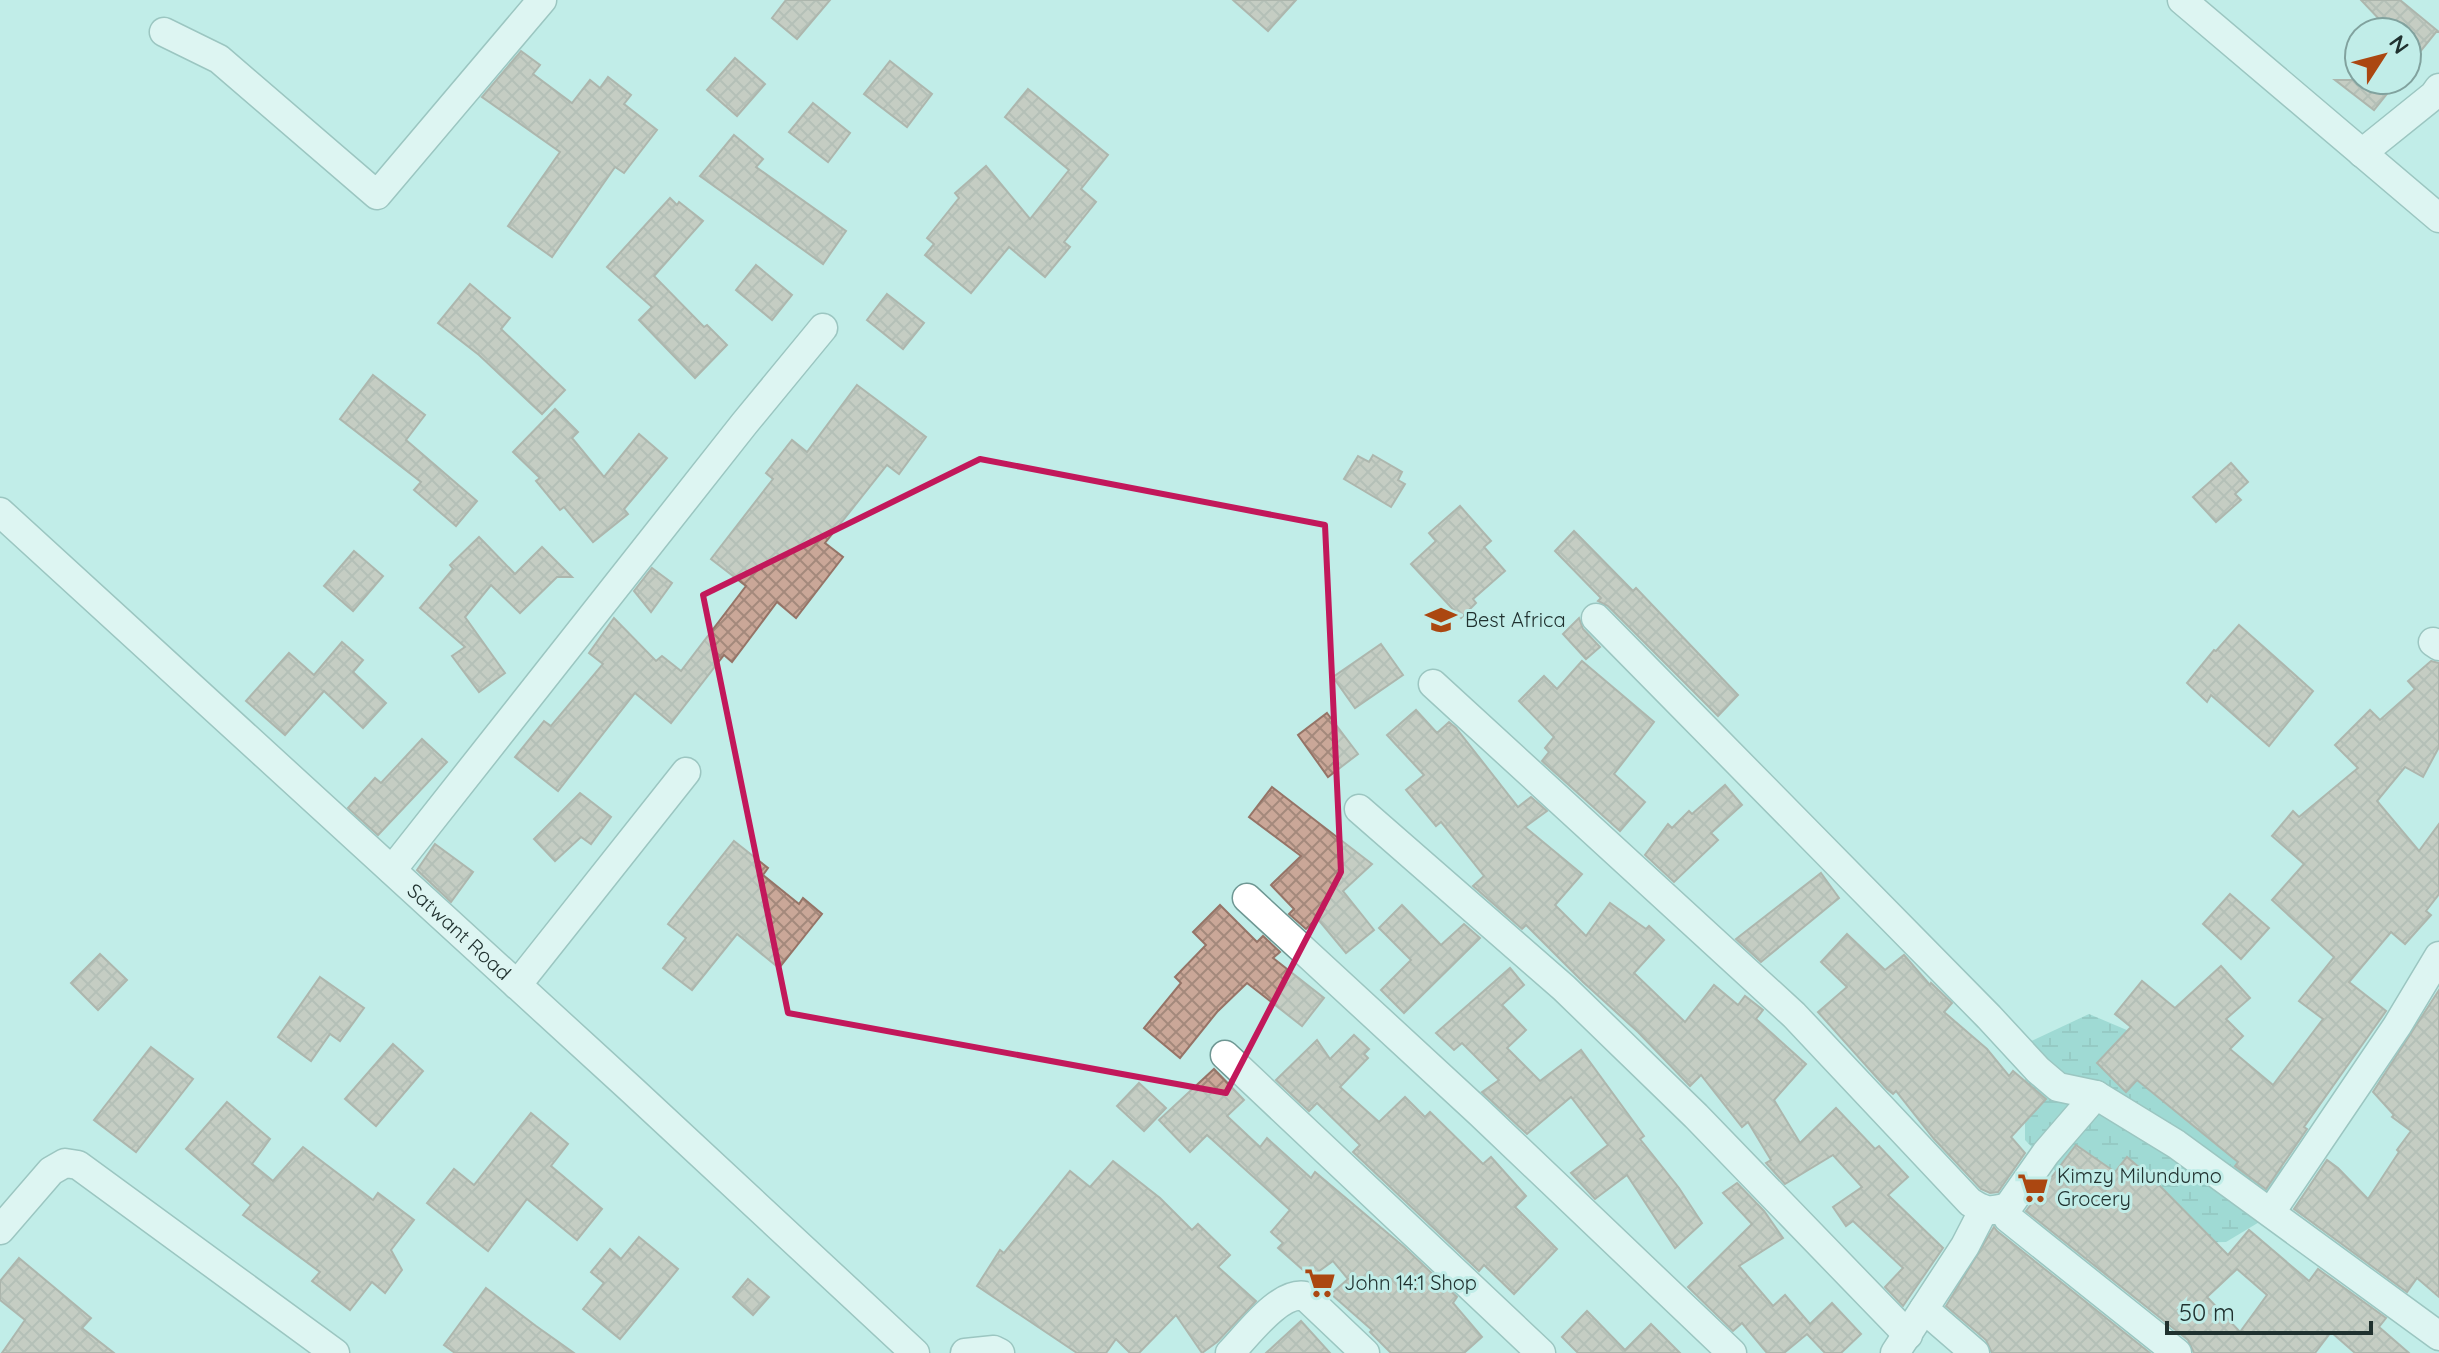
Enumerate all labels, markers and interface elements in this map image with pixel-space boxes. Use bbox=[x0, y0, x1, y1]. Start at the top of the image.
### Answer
north arrow bbox=[2343, 16, 2423, 96]
text: N bbox=[2383, 29, 2415, 59]
school or university icon: Best Africa bbox=[1424, 603, 1458, 637]
place label: Best Africa bbox=[1465, 607, 1566, 632]
street label: Satwant Road bbox=[402, 878, 516, 985]
place label: Kimzy Milundumo Grocery bbox=[2057, 1163, 2222, 1211]
supermarket icon: Kimzy Milundumo Grocery bbox=[2016, 1171, 2050, 1205]
supermarket icon: John 14:1 Shop bbox=[1303, 1266, 1337, 1300]
place label: John 14:1 Shop bbox=[1344, 1270, 1477, 1295]
scale bar bbox=[2167, 1285, 2371, 1335]
text: 50 m bbox=[2179, 1297, 2235, 1327]

